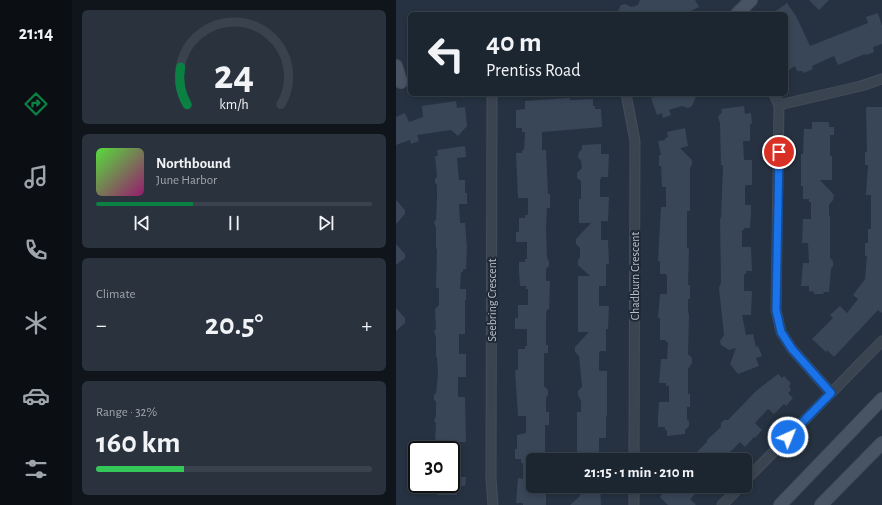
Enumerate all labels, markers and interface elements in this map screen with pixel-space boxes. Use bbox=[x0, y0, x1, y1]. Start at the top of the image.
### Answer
text: 21:14 bbox=[19, 25, 53, 43]
icon: left bbox=[420, 28, 472, 80]
text: 40 m bbox=[486, 29, 542, 57]
text: 24 bbox=[214, 55, 254, 96]
text: Prentiss Road bbox=[486, 62, 581, 80]
icon: directions bbox=[22, 90, 50, 118]
text: km/h bbox=[219, 97, 249, 111]
pin bbox=[762, 135, 796, 169]
icon: arrive bbox=[768, 141, 790, 163]
text: Northbound bbox=[156, 156, 231, 171]
icon: music bbox=[22, 163, 50, 191]
text: June Harbor bbox=[156, 174, 217, 187]
icon: previous bbox=[131, 212, 153, 234]
icon: pause bbox=[223, 212, 245, 234]
icon: next bbox=[315, 212, 337, 234]
street label: Chadburn Crescent bbox=[629, 232, 641, 320]
icon: phone bbox=[22, 236, 50, 264]
street label: Seebring Crescent bbox=[486, 258, 498, 342]
text: Climate bbox=[96, 288, 135, 301]
icon: climate bbox=[22, 309, 50, 337]
text: 20.5° bbox=[205, 310, 263, 340]
text: − bbox=[96, 314, 107, 336]
text: + bbox=[361, 314, 372, 336]
icon: car bbox=[22, 382, 50, 410]
text: Range · 32% bbox=[96, 406, 157, 419]
position arrow bbox=[767, 416, 809, 458]
text: 160 km bbox=[96, 428, 181, 458]
speed limit sign: 30 bbox=[408, 441, 460, 493]
icon: filters bbox=[22, 455, 50, 483]
text: 21:15 · 1 min · 210 m bbox=[584, 465, 694, 480]

